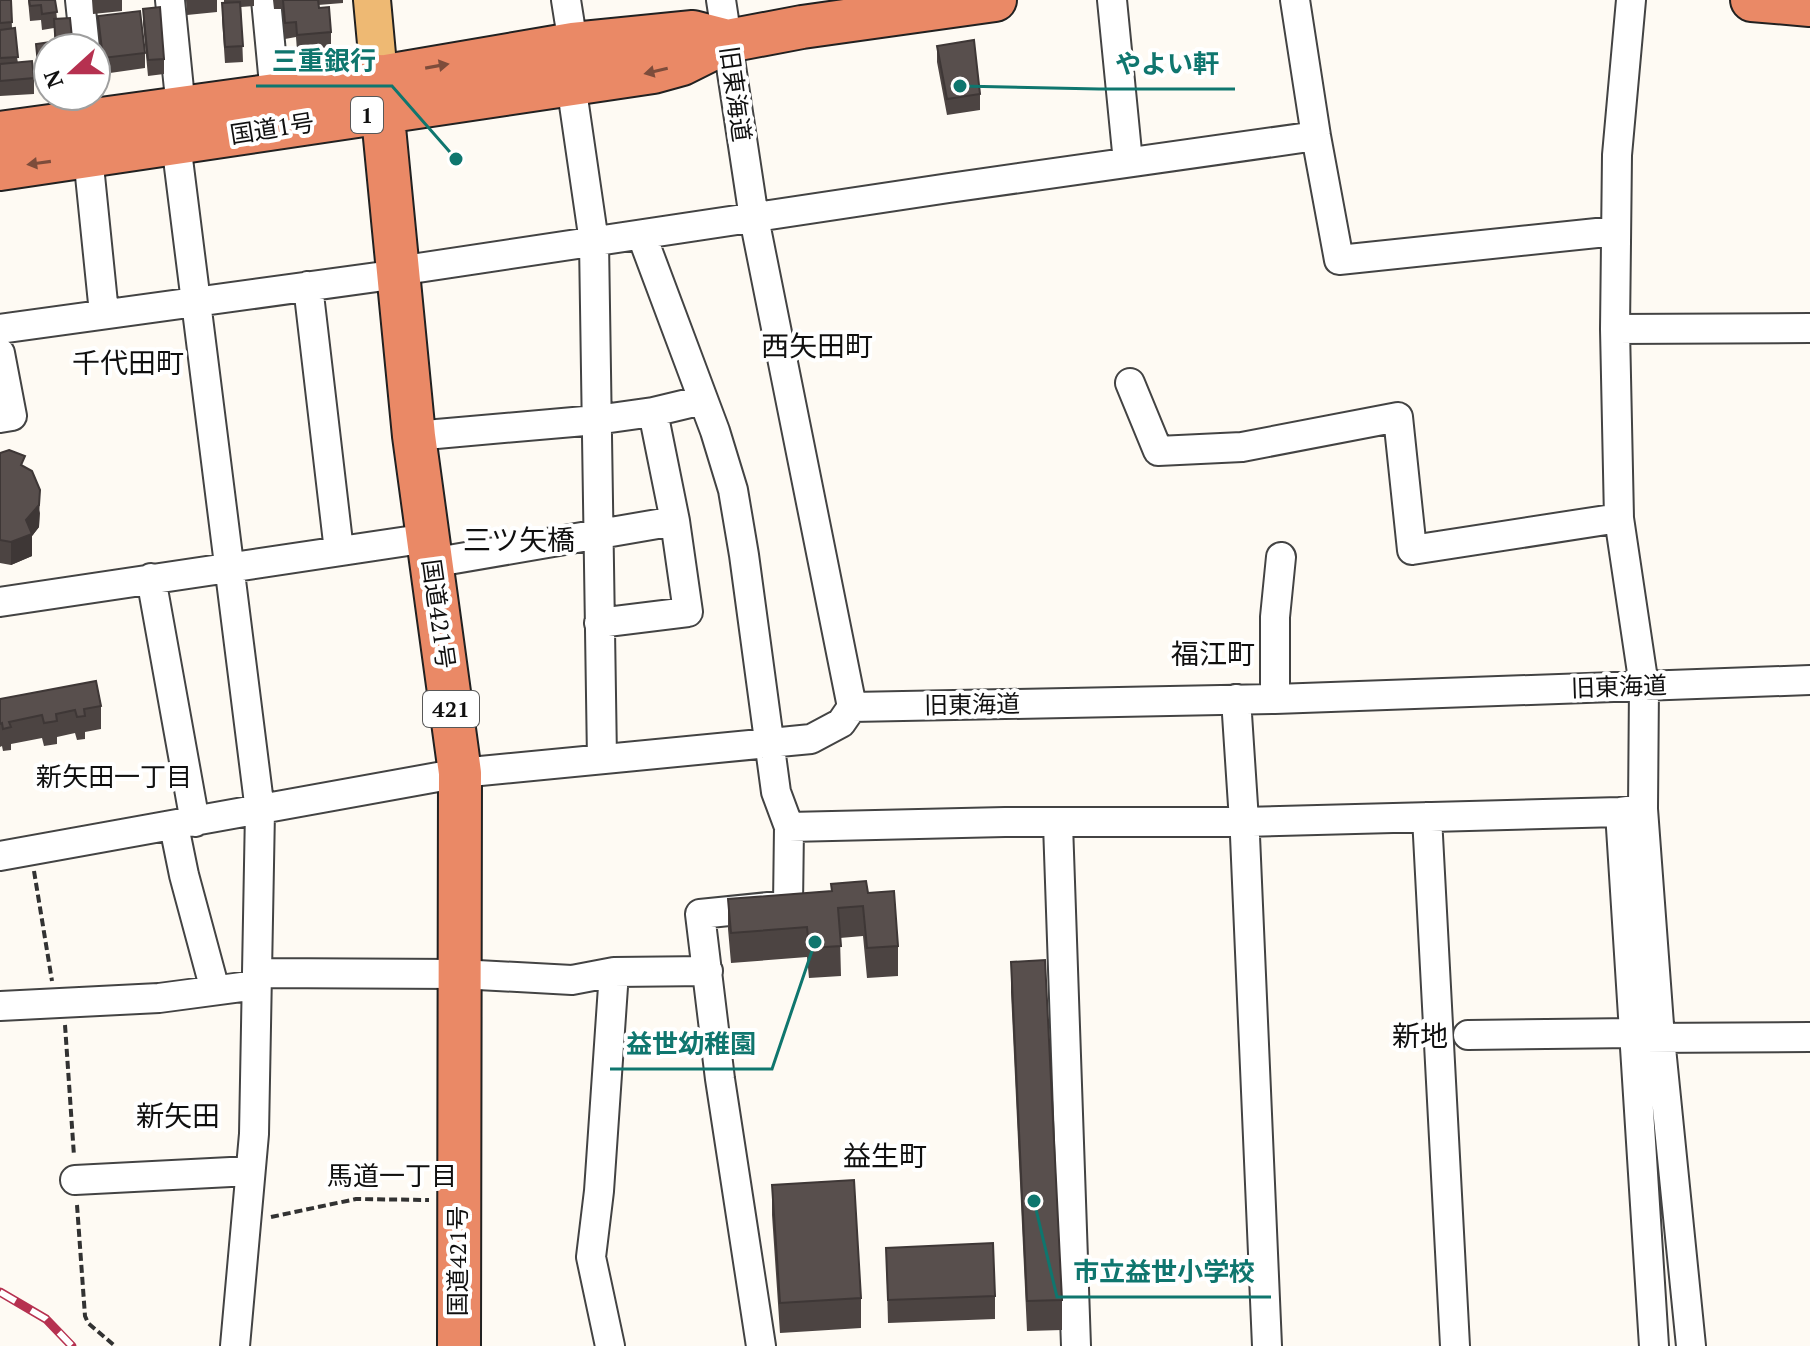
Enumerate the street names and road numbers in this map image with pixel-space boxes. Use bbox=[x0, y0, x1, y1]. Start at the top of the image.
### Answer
street label: 旧東海道 bbox=[713, 44, 759, 144]
road number: 1 bbox=[351, 97, 383, 133]
street label: 国道1号 bbox=[227, 106, 316, 150]
street label: 国道421号 bbox=[415, 557, 463, 671]
street label: 旧東海道 bbox=[1570, 668, 1667, 704]
street label: 旧東海道 bbox=[924, 687, 1020, 721]
road number: 421 bbox=[423, 691, 479, 727]
street label: 国道421号 bbox=[441, 1206, 473, 1316]

